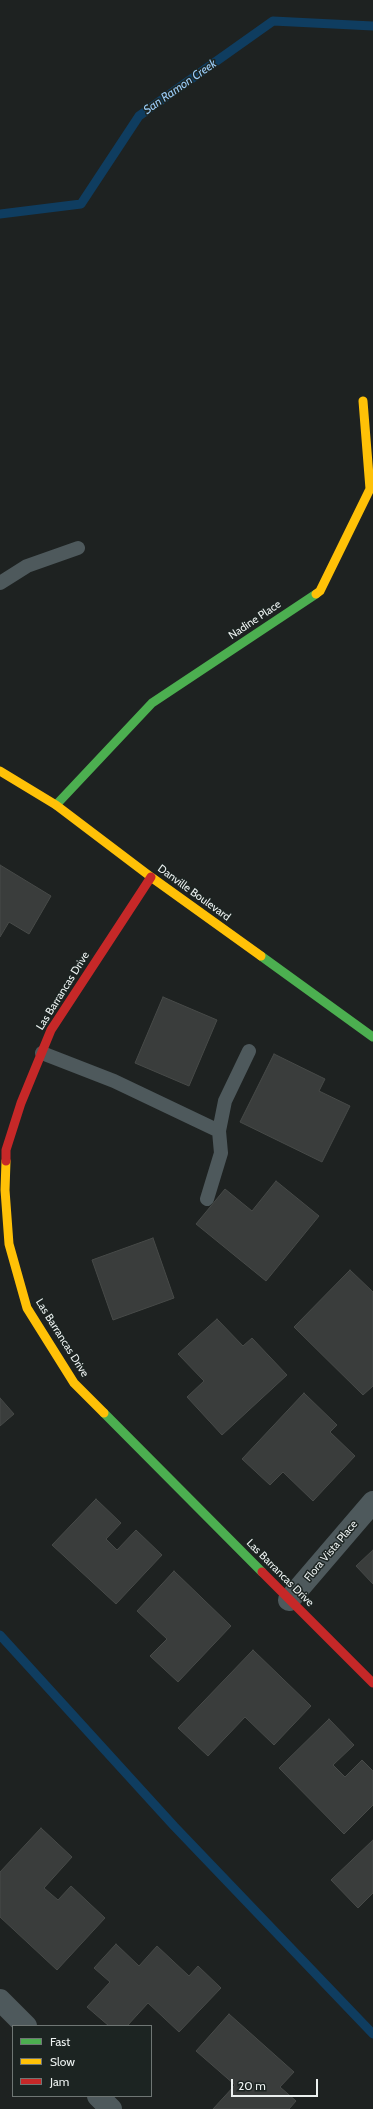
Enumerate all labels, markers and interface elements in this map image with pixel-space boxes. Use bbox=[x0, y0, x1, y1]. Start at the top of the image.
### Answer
water label: San Ramon Creek bbox=[141, 57, 219, 117]
street label: Nadine Place bbox=[226, 598, 284, 642]
street label: Danville Boulevard bbox=[155, 862, 233, 924]
street label: Las Barrancas Drive bbox=[34, 949, 92, 1033]
street label: Las Barrancas Drive bbox=[33, 1296, 91, 1380]
street label: Flora Vista Place bbox=[302, 1518, 360, 1584]
street label: Las Barrancas Drive bbox=[244, 1537, 316, 1609]
legend bbox=[12, 2025, 152, 2097]
text: Fast bbox=[50, 2034, 70, 2049]
text: Slow bbox=[50, 2054, 75, 2069]
scale bar bbox=[233, 2071, 320, 2097]
text: Jam bbox=[50, 2074, 69, 2089]
text: 20 m bbox=[238, 2078, 266, 2093]

